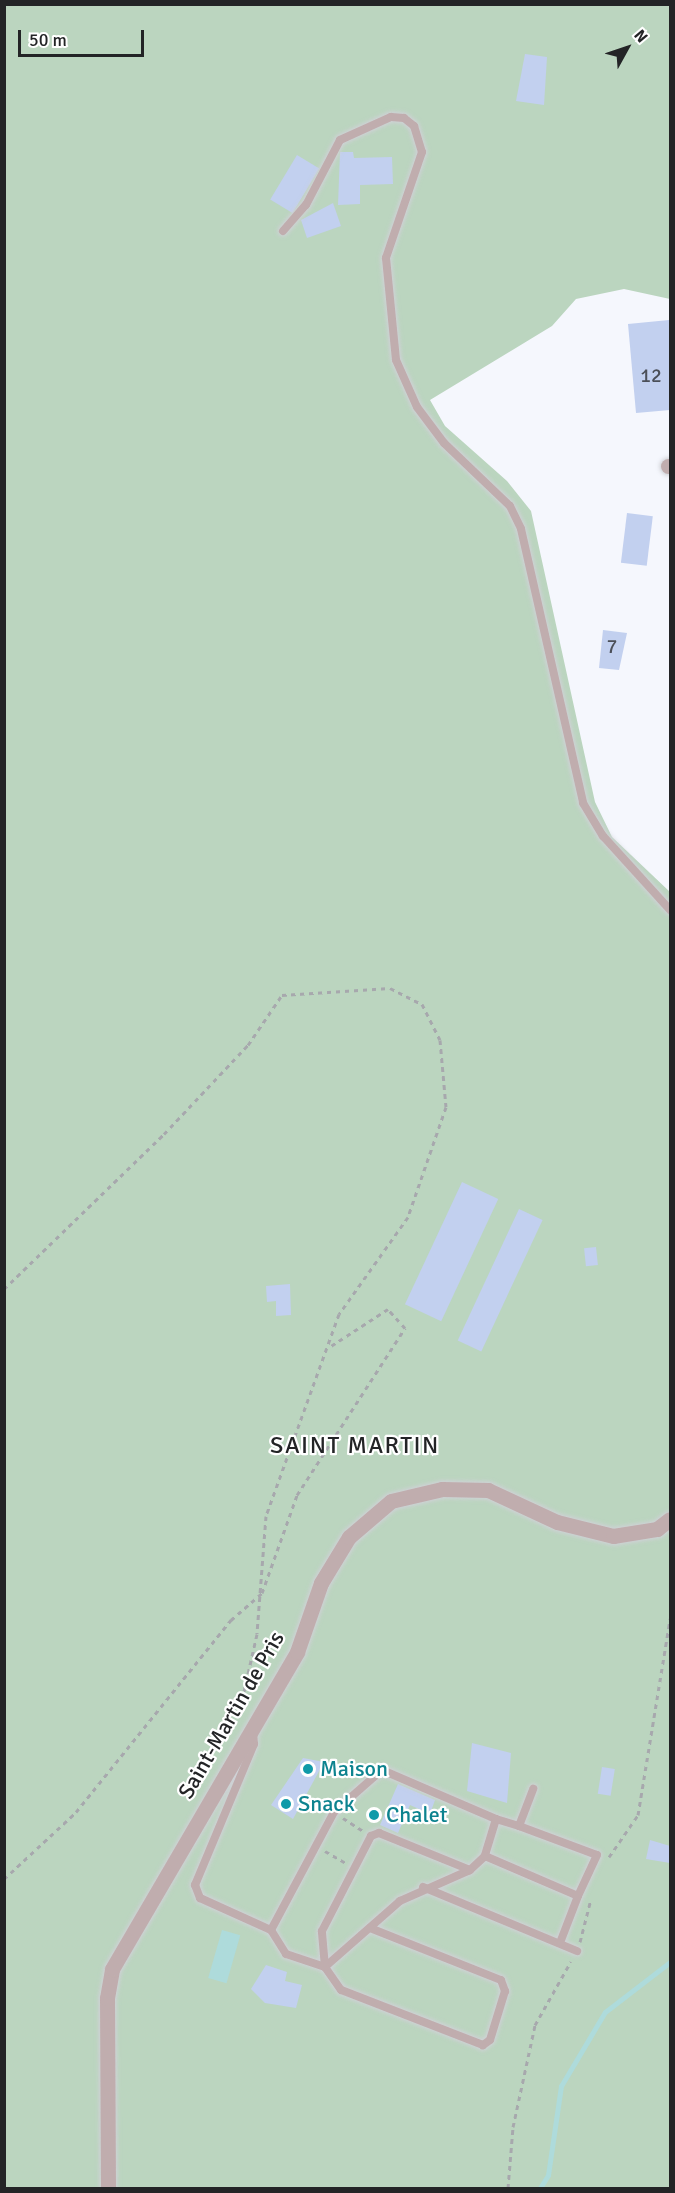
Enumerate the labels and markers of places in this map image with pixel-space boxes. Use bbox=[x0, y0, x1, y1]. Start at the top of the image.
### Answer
place label: Maison bbox=[320, 1756, 388, 1782]
marker: Maison bbox=[301, 1762, 315, 1776]
place label: Snack bbox=[298, 1791, 355, 1817]
marker: Snack bbox=[279, 1797, 293, 1811]
place label: Chalet bbox=[386, 1802, 447, 1828]
marker: Chalet bbox=[367, 1808, 381, 1822]

